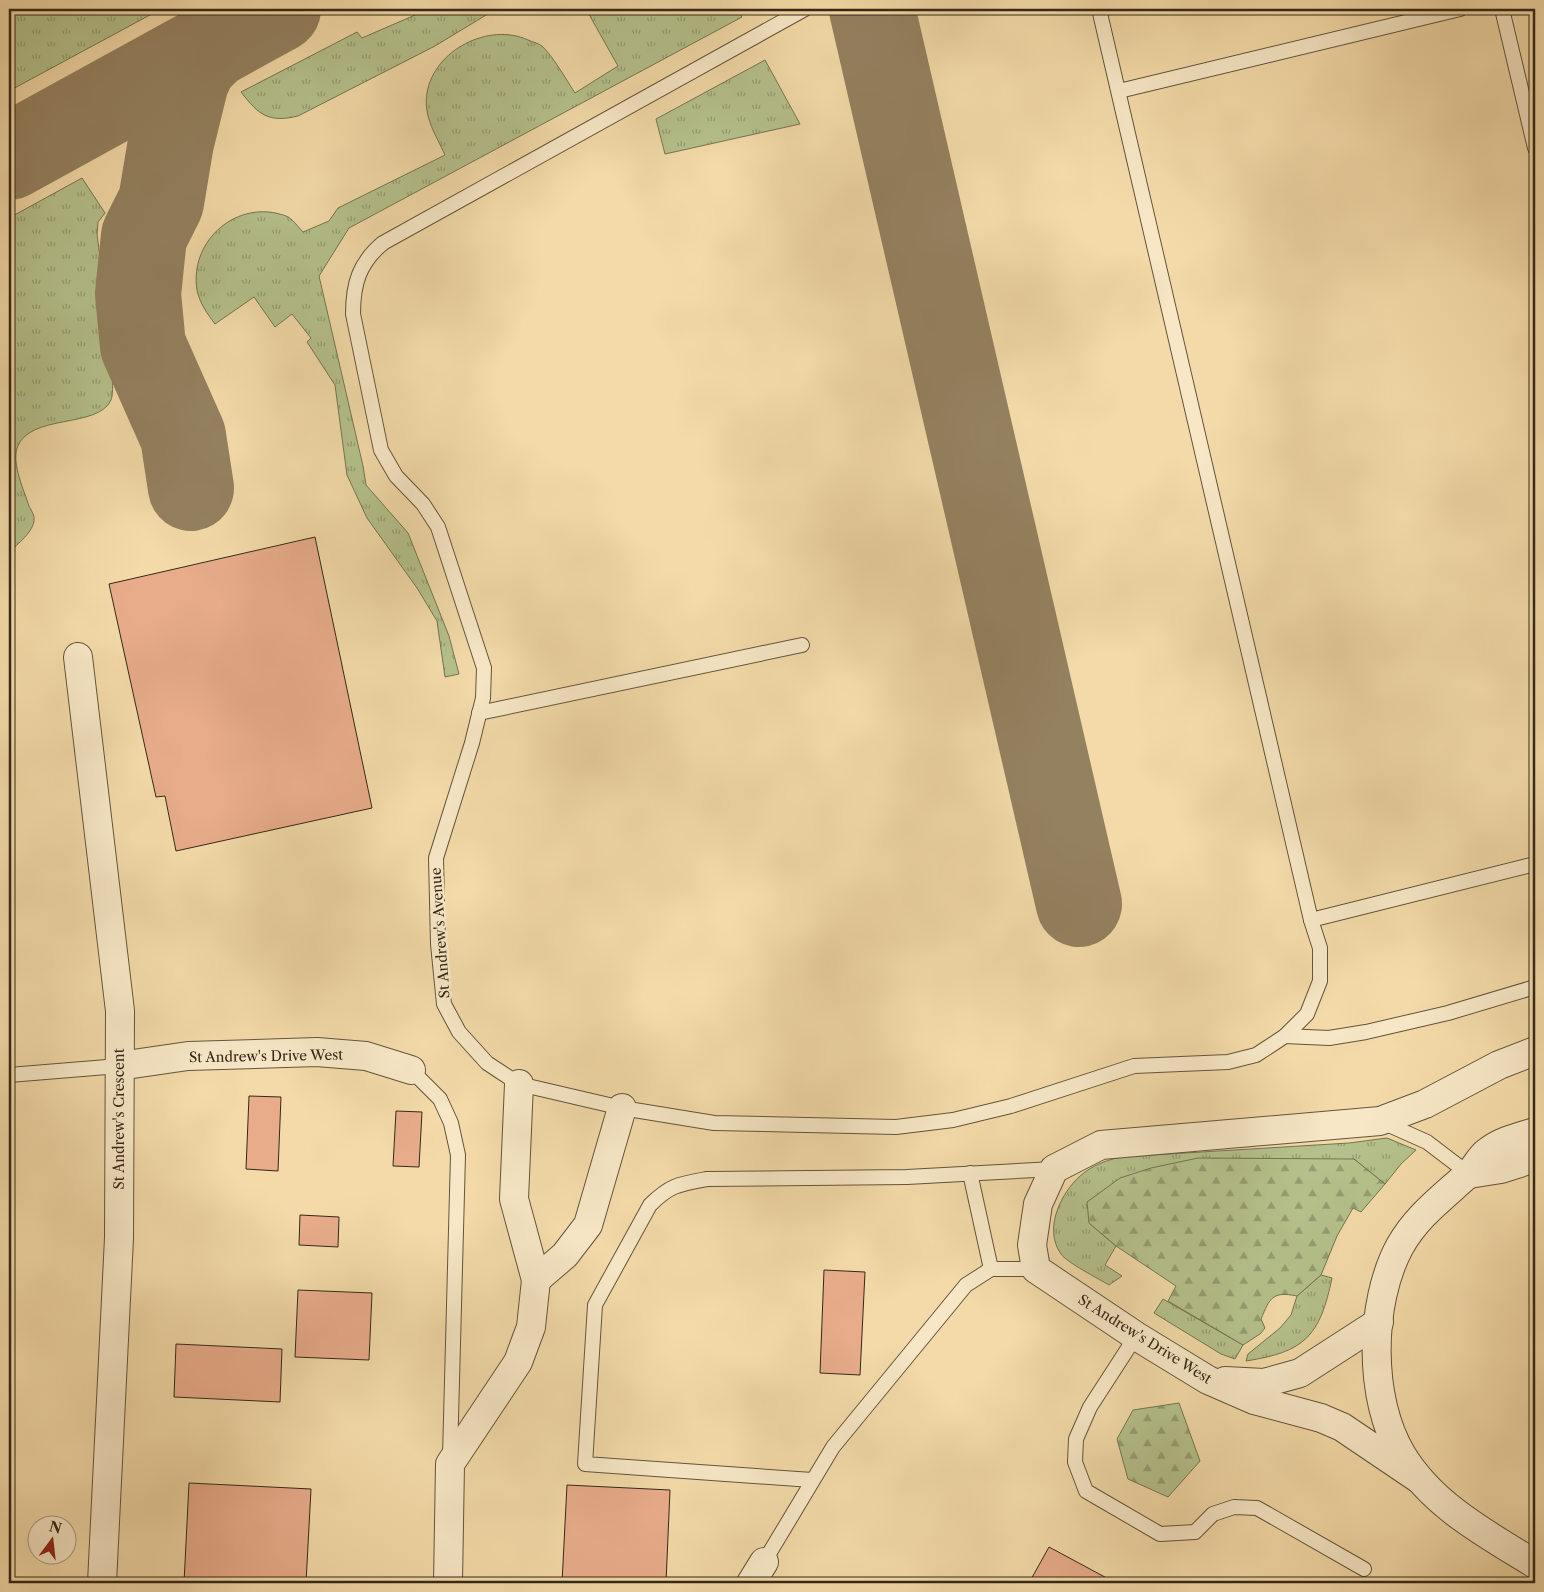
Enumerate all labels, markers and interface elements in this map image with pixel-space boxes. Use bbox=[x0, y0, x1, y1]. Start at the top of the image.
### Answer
street label: St Andrew's Avenue bbox=[426, 867, 454, 999]
street label: St Andrew's Drive West bbox=[189, 1046, 343, 1066]
street label: St Andrew's Crescent bbox=[110, 1048, 128, 1190]
street label: St Andrew's Drive West bbox=[1075, 1290, 1215, 1388]
north arrow bbox=[28, 1514, 78, 1564]
text: N bbox=[47, 1517, 64, 1538]

